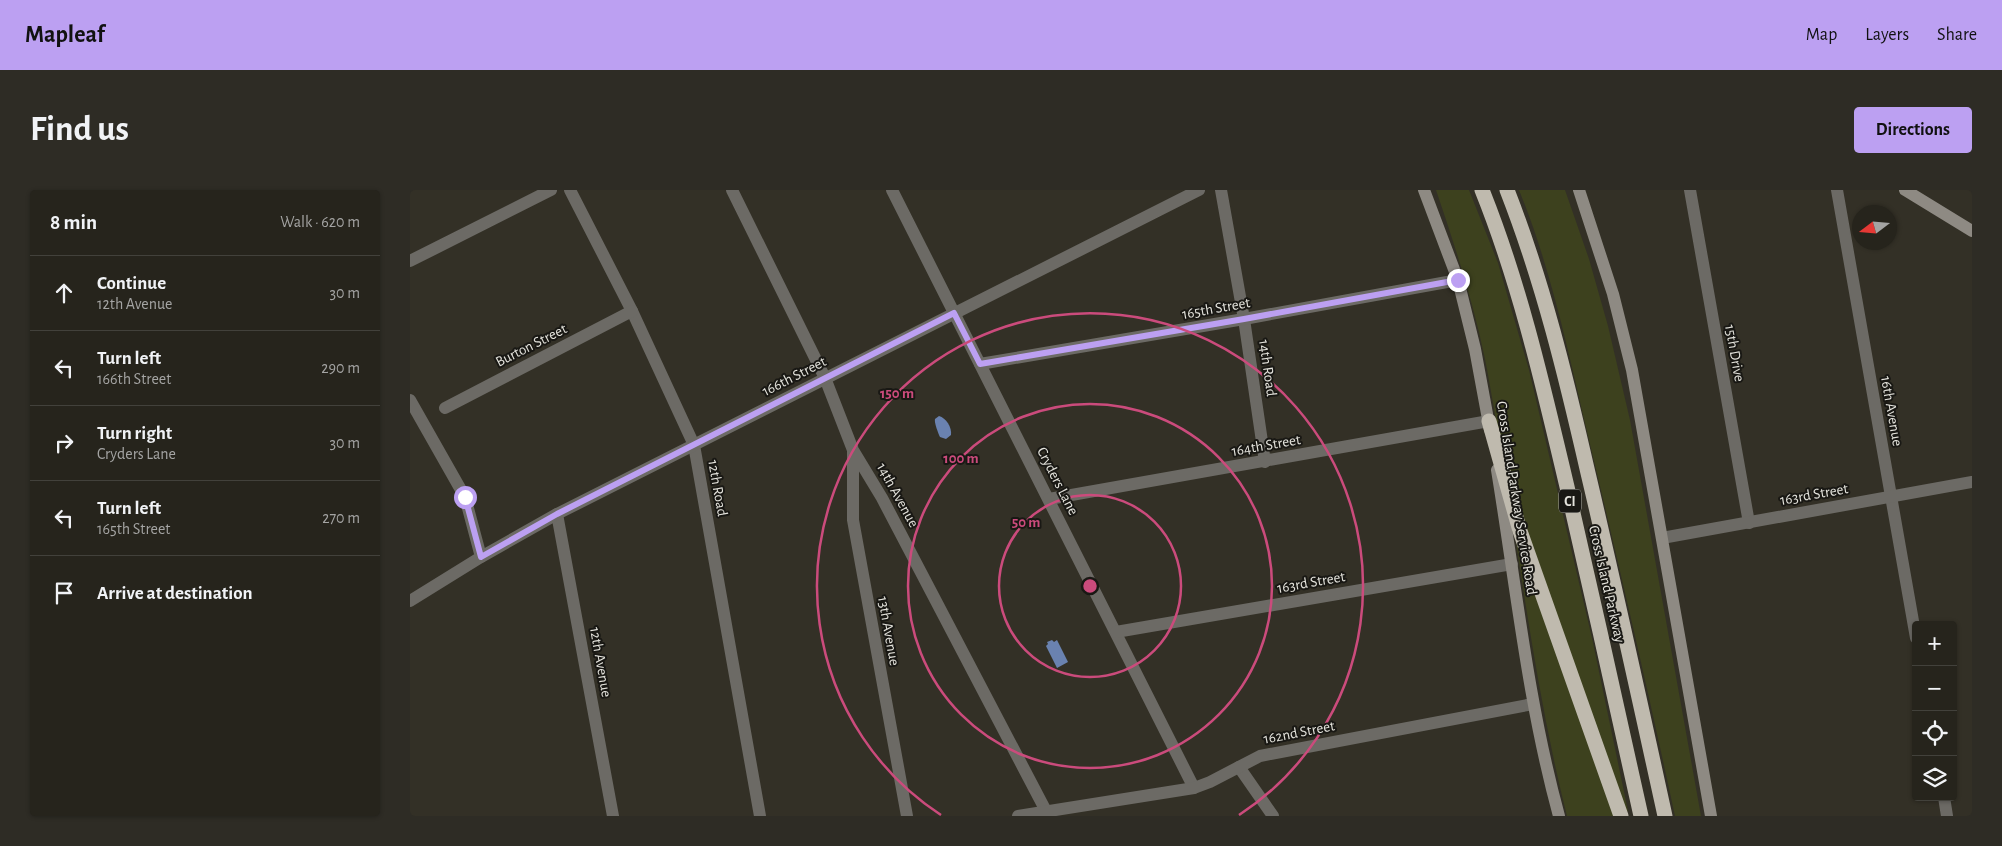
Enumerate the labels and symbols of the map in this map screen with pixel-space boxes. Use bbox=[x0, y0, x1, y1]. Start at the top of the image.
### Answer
north arrow bbox=[1852, 205, 1897, 250]
route end bbox=[1447, 269, 1470, 292]
street label: 165th Street bbox=[1181, 295, 1251, 322]
street label: Burton Street bbox=[493, 321, 569, 370]
street label: 15th Drive bbox=[1722, 323, 1747, 383]
street label: 14th Road bbox=[1256, 339, 1279, 398]
street label: 166th Street bbox=[760, 354, 829, 399]
street label: 16th Avenue bbox=[1878, 375, 1905, 447]
text: 150 m bbox=[880, 386, 914, 401]
street label: Cross Island Parkway Service Road bbox=[1494, 400, 1539, 596]
street label: 164th Street bbox=[1230, 432, 1302, 459]
street label: Cryders Lane bbox=[1034, 445, 1081, 518]
text: 100 m bbox=[943, 451, 979, 466]
street label: 12th Road bbox=[705, 459, 730, 518]
street label: 14th Avenue bbox=[874, 460, 921, 530]
street label: 163rd Street bbox=[1779, 481, 1849, 508]
route start bbox=[454, 486, 477, 509]
road number: CI bbox=[1559, 490, 1581, 512]
text: 50 m bbox=[1012, 515, 1040, 530]
street label: Cross Island Parkway bbox=[1586, 524, 1627, 645]
street label: 163rd Street bbox=[1276, 569, 1346, 596]
centre of rings bbox=[1081, 577, 1099, 595]
street label: 13th Avenue bbox=[875, 595, 902, 667]
street label: 12th Avenue bbox=[587, 626, 614, 698]
street label: 162nd Street bbox=[1262, 718, 1336, 747]

